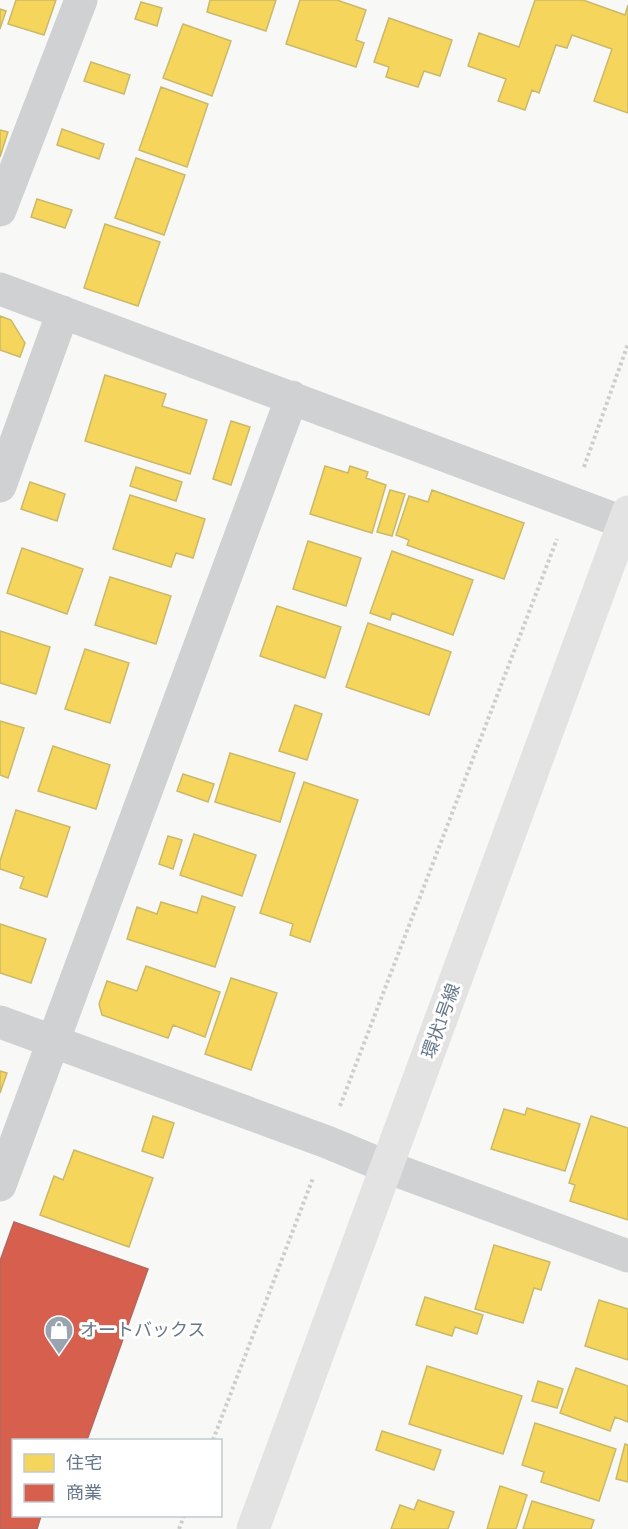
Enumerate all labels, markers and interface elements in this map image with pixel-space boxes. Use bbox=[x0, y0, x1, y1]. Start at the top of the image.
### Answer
street label: 環状1号線 bbox=[418, 981, 465, 1062]
shop icon: オートバックス bbox=[43, 1314, 75, 1356]
place label: オートバックス bbox=[80, 1320, 205, 1341]
legend bbox=[12, 1439, 222, 1517]
text: 住宅 bbox=[66, 1453, 102, 1474]
text: 商業 bbox=[66, 1483, 102, 1504]

